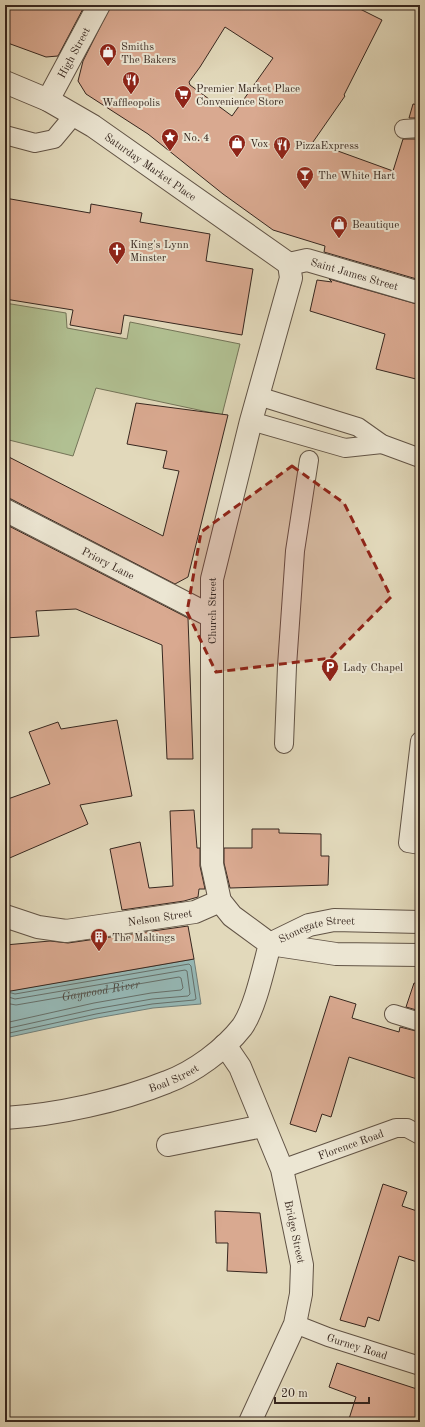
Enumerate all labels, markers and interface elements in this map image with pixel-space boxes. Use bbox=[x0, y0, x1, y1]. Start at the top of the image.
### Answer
street label: High Street bbox=[57, 26, 93, 80]
shop icon: Smiths The Bakers bbox=[98, 42, 118, 67]
place label: Smiths The Bakers bbox=[121, 42, 176, 66]
restaurant icon: Waffleopolis bbox=[121, 70, 141, 95]
supermarket icon: Premier Market Place Convenience Store bbox=[173, 84, 193, 109]
place label: Premier Market Place Convenience Store bbox=[196, 84, 300, 108]
place label: Waffleopolis bbox=[102, 98, 160, 109]
place icon: No. 4 bbox=[160, 127, 180, 152]
street label: Saturday Market Place bbox=[102, 132, 198, 204]
place label: No. 4 bbox=[183, 133, 209, 144]
shop icon: Vox bbox=[227, 133, 247, 158]
restaurant icon: PizzaExpress bbox=[272, 135, 292, 160]
place label: Vox bbox=[250, 139, 269, 150]
place label: PizzaExpress bbox=[295, 141, 359, 152]
bar icon: The White Hart bbox=[295, 165, 315, 190]
place label: The White Hart bbox=[318, 171, 395, 182]
shop icon: Beautique bbox=[329, 214, 349, 239]
place label: Beautique bbox=[352, 220, 399, 231]
church icon: King's Lynn Minster bbox=[107, 240, 127, 265]
place label: King's Lynn Minster bbox=[130, 240, 189, 264]
street label: Saint James Street bbox=[309, 257, 399, 293]
street label: Priory Lane bbox=[79, 546, 136, 583]
street label: Church Street bbox=[208, 577, 219, 644]
parking icon: Lady Chapel bbox=[320, 657, 340, 682]
place label: Lady Chapel bbox=[343, 663, 403, 674]
street label: Nelson Street bbox=[127, 908, 193, 929]
street label: Stonegate Street bbox=[277, 916, 355, 946]
building icon: The Maltings bbox=[89, 927, 109, 952]
place label: The Maltings bbox=[112, 933, 175, 944]
water label: Gaywood River bbox=[61, 979, 142, 1004]
street label: Boal Street bbox=[148, 1063, 201, 1095]
street label: Florence Road bbox=[317, 1129, 386, 1163]
street label: Bridge Street bbox=[282, 1200, 306, 1265]
street label: Gurney Road bbox=[325, 1333, 389, 1362]
scale bar bbox=[275, 1379, 369, 1405]
text: 20 m bbox=[281, 1388, 308, 1400]

